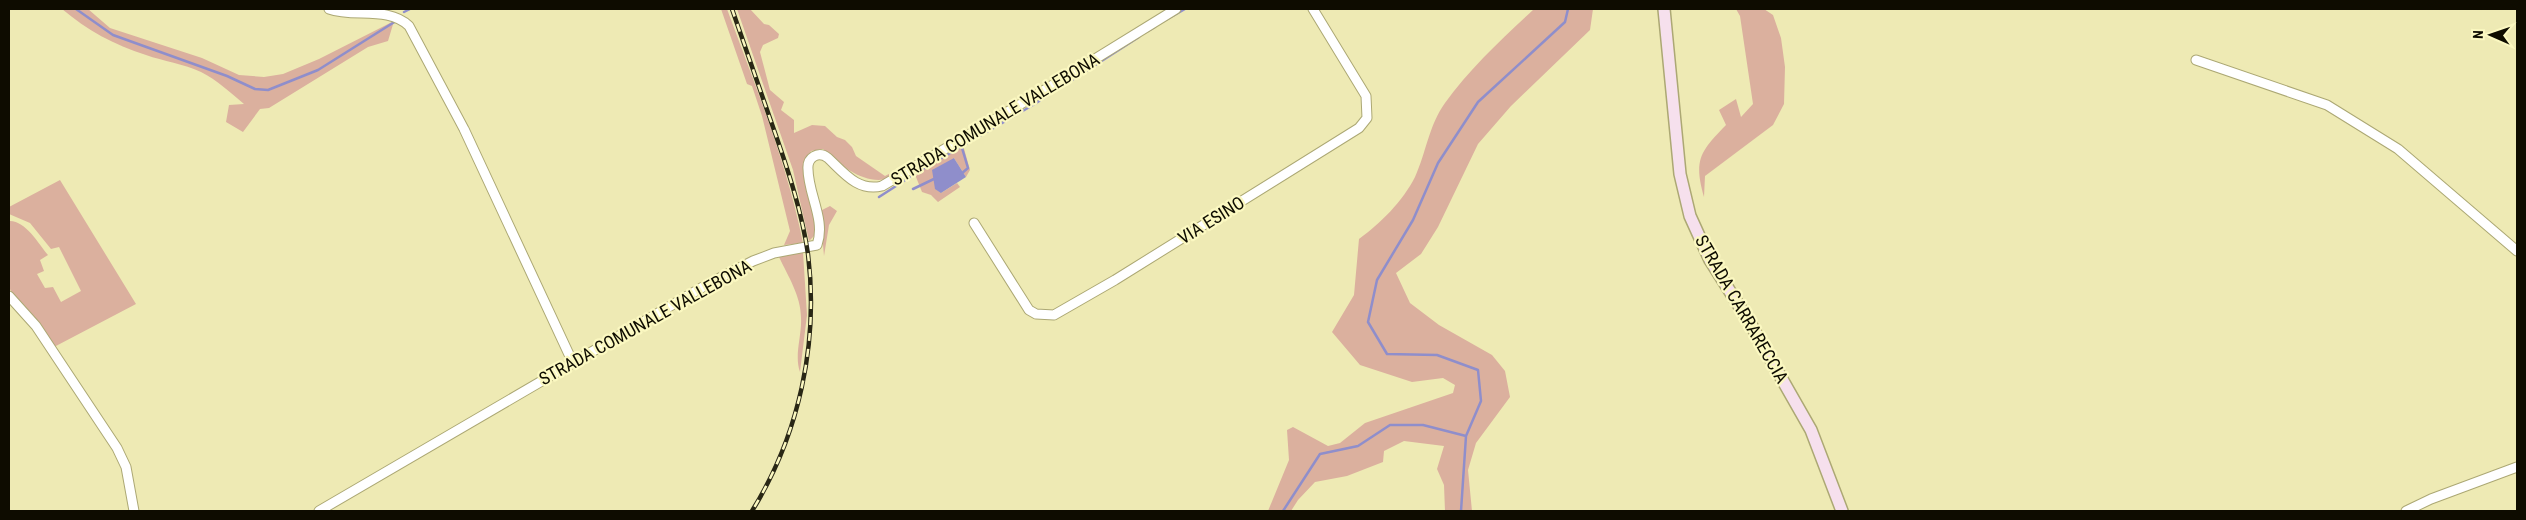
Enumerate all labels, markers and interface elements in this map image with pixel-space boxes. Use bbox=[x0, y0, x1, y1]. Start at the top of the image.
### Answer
north arrow bbox=[2466, 10, 2516, 60]
text: N bbox=[2470, 30, 2486, 39]
street label: STRADA COMUNALE VALLEBONA bbox=[887, 48, 1104, 190]
street label: VIA ESINO bbox=[1174, 191, 1248, 249]
street label: STRADA CARRARECCIA bbox=[1691, 231, 1793, 387]
street label: STRADA COMUNALE VALLEBONA bbox=[535, 254, 755, 389]

